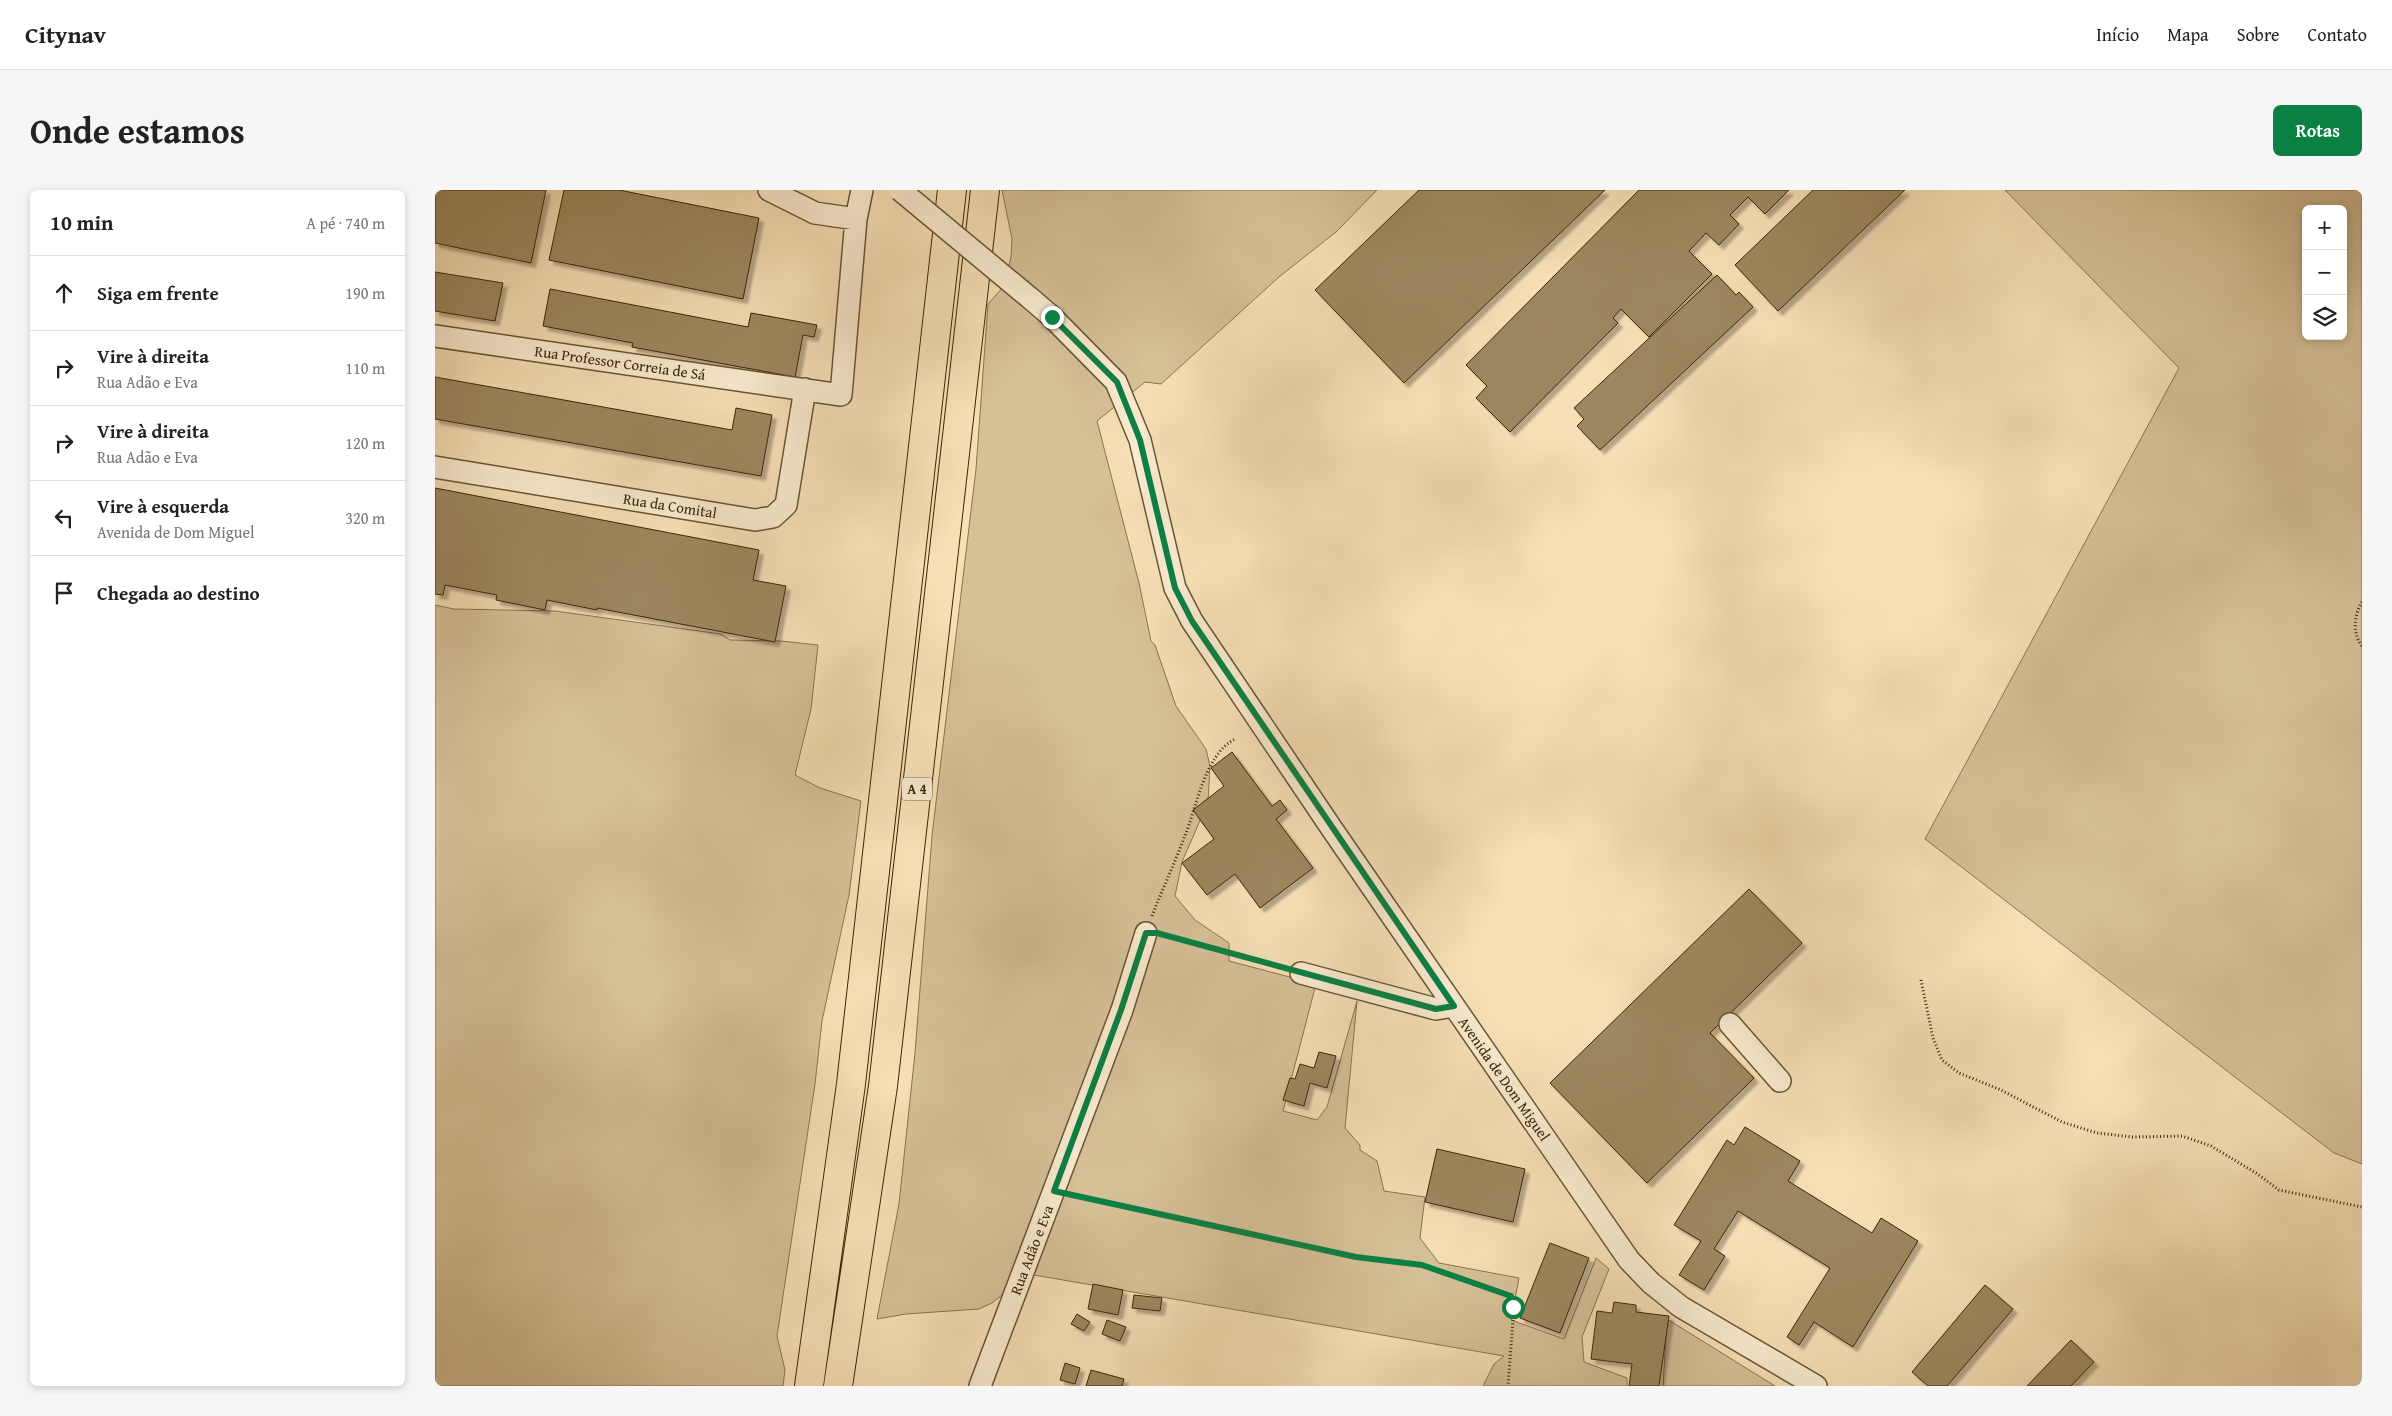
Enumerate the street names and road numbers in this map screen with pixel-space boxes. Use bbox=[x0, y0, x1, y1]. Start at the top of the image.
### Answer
street label: Rua Professor Correia de Sá bbox=[533, 340, 707, 385]
street label: Rua da Comital bbox=[622, 488, 718, 523]
road number: A 4 bbox=[902, 778, 932, 800]
street label: Avenida de Dom Miguel bbox=[1453, 1012, 1555, 1145]
street label: Rua Adão e Eva bbox=[1005, 1202, 1058, 1298]

